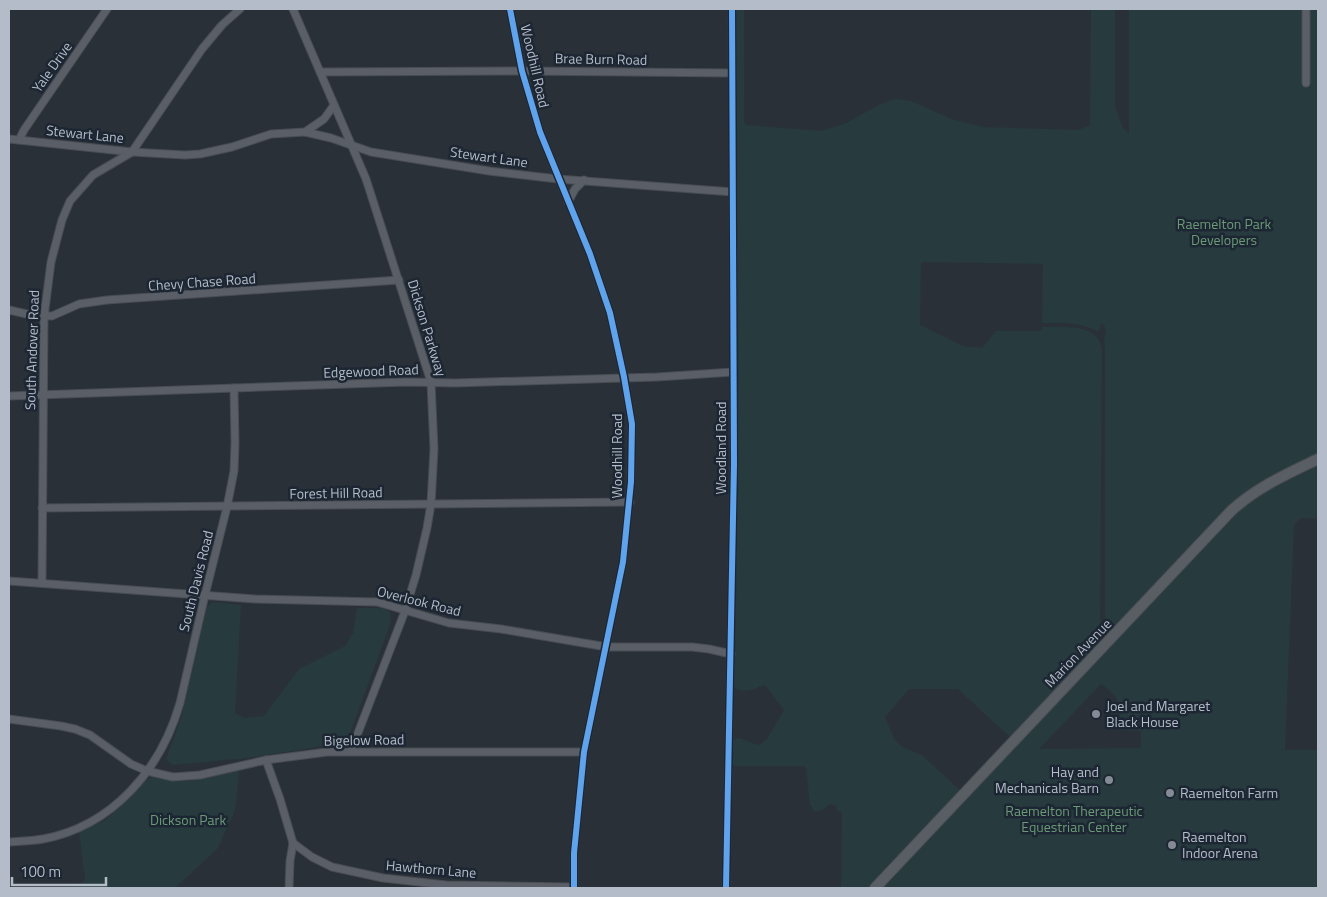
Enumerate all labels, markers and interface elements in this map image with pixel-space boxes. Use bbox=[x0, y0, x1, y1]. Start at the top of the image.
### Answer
street label: Woodhill Road bbox=[516, 22, 555, 110]
street label: Yale Drive bbox=[26, 37, 77, 96]
street label: Brae Burn Road bbox=[555, 47, 647, 70]
street label: Stewart Lane bbox=[45, 119, 125, 148]
street label: Stewart Lane bbox=[449, 141, 529, 172]
park label: Raemelton Park Developers bbox=[1177, 213, 1271, 250]
street label: Chevy Chase Road bbox=[147, 267, 256, 296]
street label: Dickson Parkway bbox=[403, 277, 452, 379]
street label: South Andover Road bbox=[19, 289, 44, 410]
street label: Edgewood Road bbox=[323, 358, 419, 383]
street label: Woodland Road bbox=[710, 402, 731, 494]
street label: Woodhill Road bbox=[606, 414, 627, 498]
street label: Forest Hill Road bbox=[289, 481, 383, 504]
street label: South Davis Road bbox=[173, 528, 218, 634]
street label: Overlook Road bbox=[375, 580, 463, 621]
street label: Marion Avenue bbox=[1039, 614, 1116, 692]
place label: Joel and Margaret Black House bbox=[1106, 695, 1210, 732]
marker: Joel and Margaret Black House bbox=[1090, 708, 1102, 720]
street label: Bigelow Road bbox=[324, 728, 404, 751]
place label: Hay and Mechanicals Barn bbox=[995, 761, 1099, 798]
marker: Hay and Mechanicals Barn bbox=[1103, 774, 1115, 786]
place label: Raemelton Farm bbox=[1180, 782, 1278, 803]
marker: Raemelton Farm bbox=[1164, 787, 1176, 799]
park label: Raemelton Therapeutic Equestrian Center bbox=[1005, 800, 1143, 837]
park label: Dickson Park bbox=[150, 809, 226, 830]
place label: Raemelton Indoor Arena bbox=[1182, 826, 1258, 863]
marker: Raemelton Indoor Arena bbox=[1166, 839, 1178, 851]
scale bar bbox=[12, 854, 106, 886]
street label: Hawthorn Lane bbox=[385, 854, 477, 883]
text: 100 m bbox=[20, 860, 61, 883]

